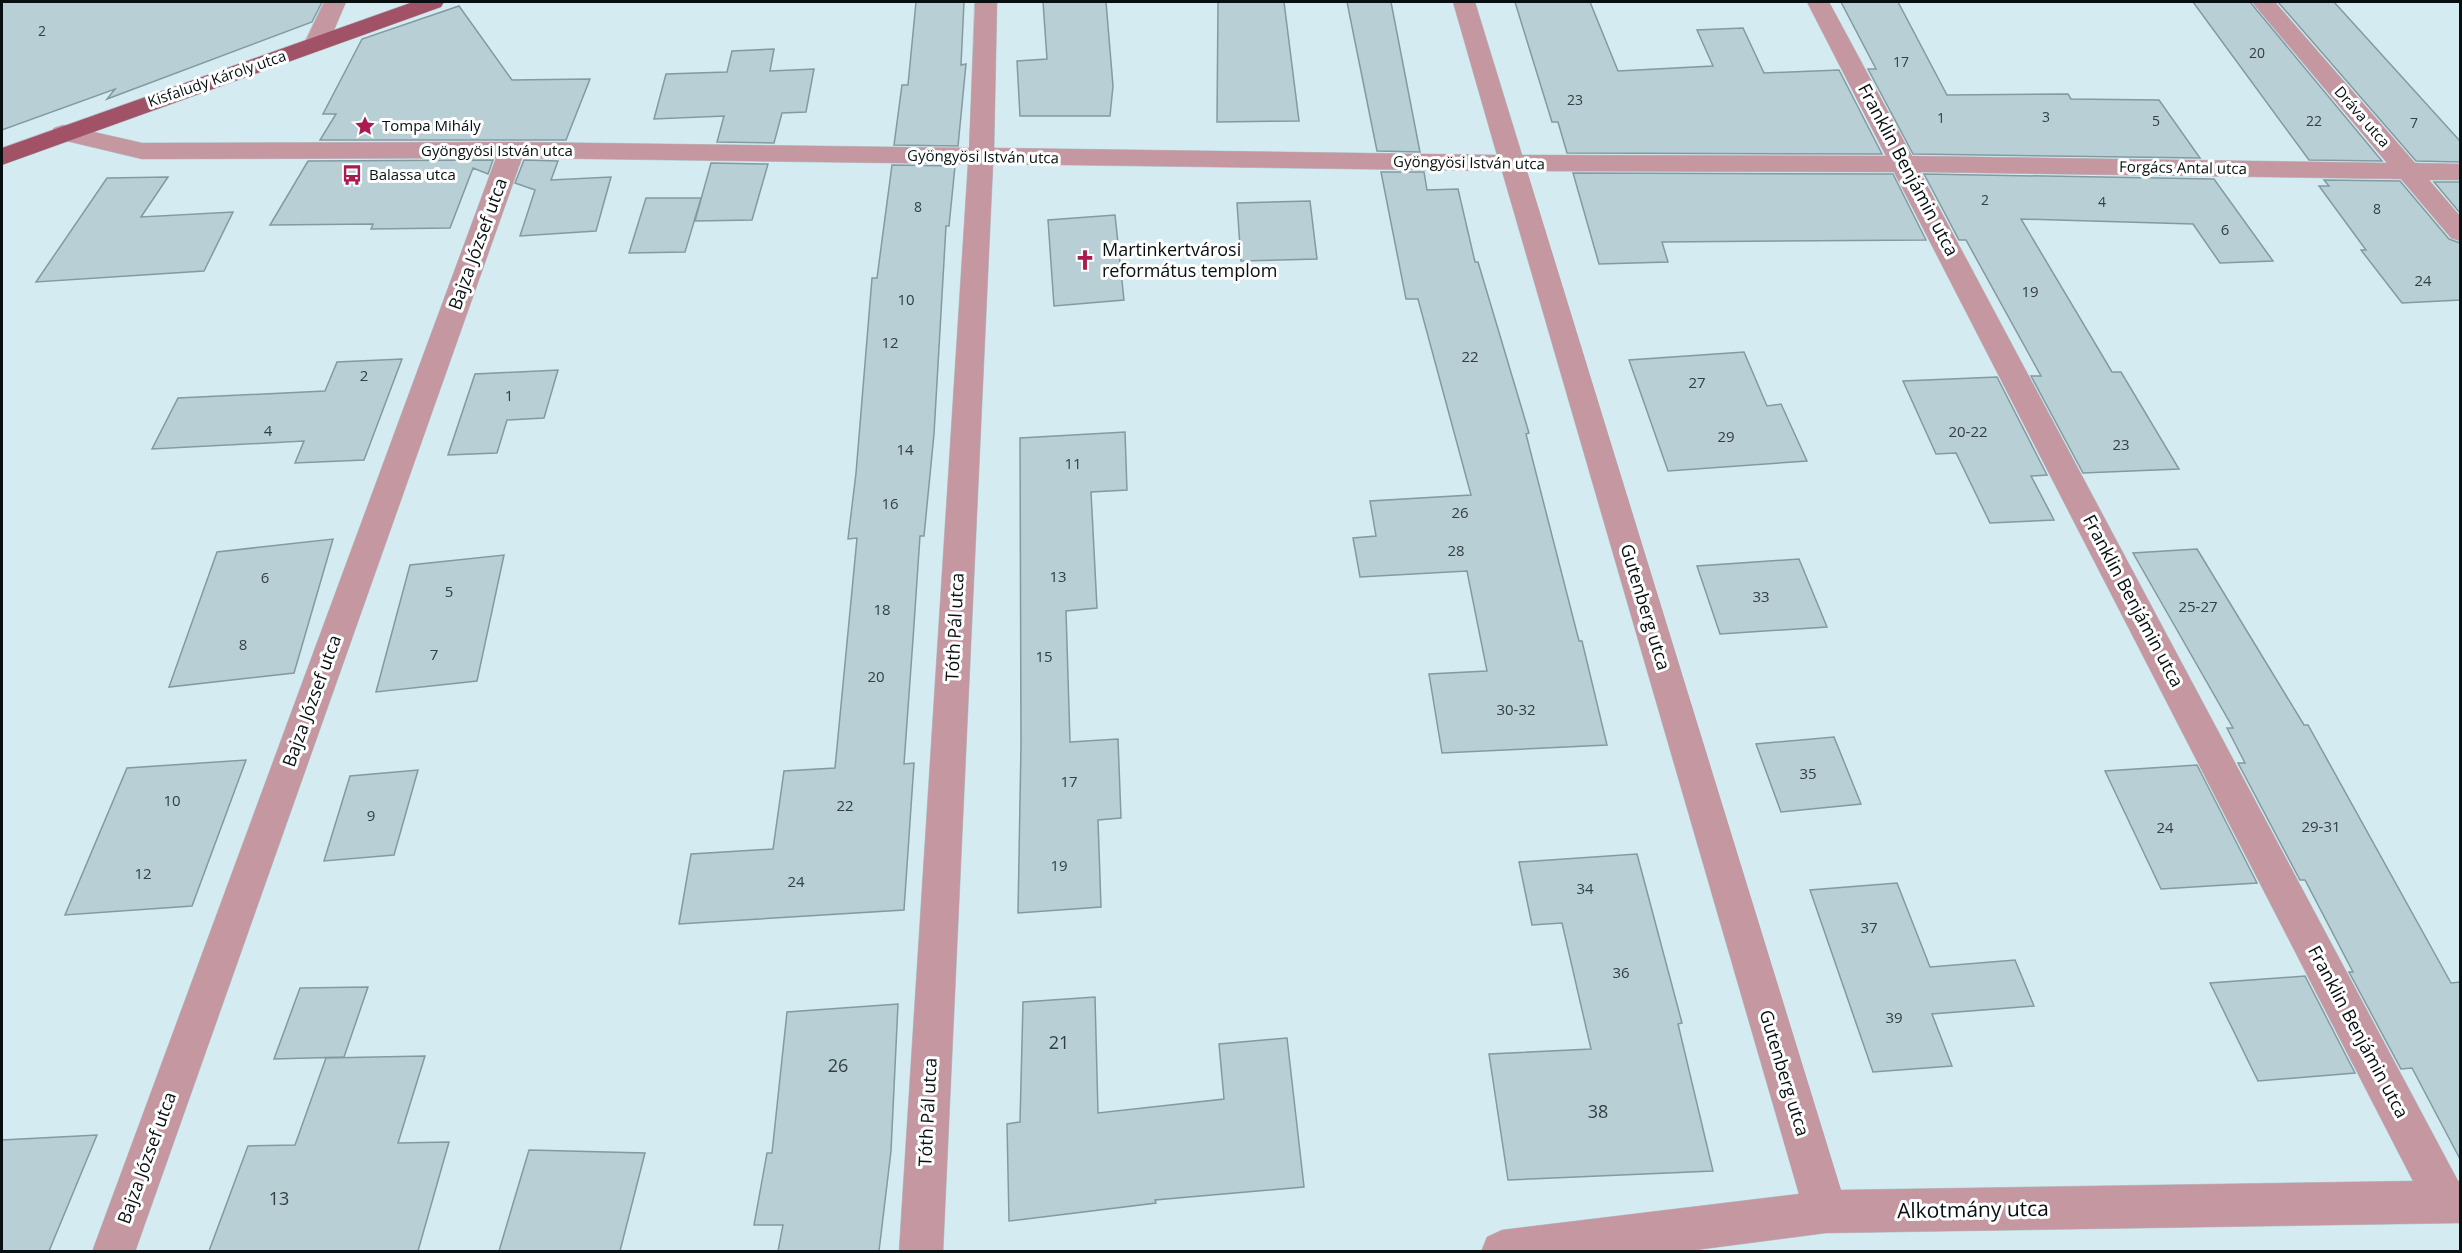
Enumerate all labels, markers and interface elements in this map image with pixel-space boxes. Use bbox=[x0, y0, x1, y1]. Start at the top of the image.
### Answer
house number: 2 bbox=[38, 21, 46, 40]
house number: 20 bbox=[2249, 43, 2265, 62]
street label: Kisfaludy Károly utca bbox=[145, 45, 288, 111]
house number: 17 bbox=[1893, 52, 1909, 71]
street label: Franklin Benjámin utca bbox=[1853, 79, 1965, 260]
street label: Dráva utca bbox=[2331, 81, 2395, 151]
house number: 23 bbox=[1567, 90, 1583, 109]
house number: 3 bbox=[2042, 107, 2050, 126]
house number: 1 bbox=[1937, 108, 1945, 127]
house number: 5 bbox=[2152, 111, 2160, 130]
house number: 22 bbox=[2306, 111, 2322, 130]
house number: 7 bbox=[2410, 113, 2418, 132]
place icon: Tompa Mihály bbox=[353, 114, 377, 138]
place label: Tompa Mihály bbox=[382, 115, 481, 135]
street label: Gyöngyösi István utca bbox=[421, 140, 573, 160]
street label: Gyöngyösi István utca bbox=[907, 145, 1059, 167]
street label: Gyöngyösi István utca bbox=[1393, 151, 1545, 173]
street label: Forgács Antal utca bbox=[2119, 156, 2247, 178]
bus stop icon: Balassa utca bbox=[340, 163, 364, 187]
place label: Balassa utca bbox=[369, 164, 456, 184]
street label: Bajza József utca bbox=[442, 174, 512, 313]
house number: 2 bbox=[1981, 190, 1989, 209]
house number: 4 bbox=[2098, 192, 2106, 211]
house number: 8 bbox=[914, 197, 922, 216]
house number: 8 bbox=[2373, 199, 2381, 218]
house number: 6 bbox=[2221, 219, 2229, 239]
place label: Martinkertvárosi református templom bbox=[1102, 237, 1277, 282]
church icon: Martinkertvárosi református templom bbox=[1073, 248, 1097, 272]
house number: 24 bbox=[2414, 270, 2432, 290]
house number: 19 bbox=[2021, 281, 2039, 301]
house number: 10 bbox=[897, 289, 915, 309]
house number: 12 bbox=[881, 332, 899, 352]
house number: 22 bbox=[1461, 346, 1479, 366]
house number: 2 bbox=[360, 365, 368, 385]
house number: 27 bbox=[1688, 372, 1706, 392]
house number: 1 bbox=[505, 385, 513, 405]
house number: 4 bbox=[264, 420, 273, 440]
house number: 20-22 bbox=[1948, 421, 1988, 441]
house number: 29 bbox=[1717, 426, 1735, 446]
house number: 23 bbox=[2112, 434, 2130, 454]
house number: 14 bbox=[896, 439, 914, 459]
house number: 11 bbox=[1064, 453, 1082, 473]
house number: 16 bbox=[881, 493, 899, 513]
house number: 26 bbox=[1451, 502, 1469, 522]
street label: Franklin Benjámin utca bbox=[2078, 510, 2190, 691]
house number: 28 bbox=[1447, 540, 1465, 560]
street label: Gutenberg utca bbox=[1615, 541, 1677, 673]
house number: 13 bbox=[1049, 566, 1067, 586]
house number: 6 bbox=[261, 567, 269, 587]
street label: Tóth Pál utca bbox=[939, 572, 969, 682]
house number: 5 bbox=[445, 581, 453, 601]
house number: 33 bbox=[1752, 586, 1770, 606]
house number: 25-27 bbox=[2178, 596, 2218, 616]
house number: 18 bbox=[873, 599, 891, 619]
street label: Bajza József utca bbox=[276, 631, 346, 770]
house number: 8 bbox=[239, 634, 247, 654]
house number: 7 bbox=[430, 644, 438, 664]
house number: 15 bbox=[1035, 646, 1053, 666]
house number: 20 bbox=[867, 666, 885, 686]
house number: 30-32 bbox=[1496, 699, 1536, 719]
house number: 35 bbox=[1799, 763, 1817, 783]
house number: 17 bbox=[1060, 771, 1078, 791]
house number: 10 bbox=[163, 790, 181, 810]
house number: 22 bbox=[836, 795, 854, 815]
house number: 9 bbox=[367, 805, 375, 825]
house number: 29-31 bbox=[2301, 816, 2341, 836]
house number: 24 bbox=[2156, 817, 2174, 837]
house number: 19 bbox=[1050, 855, 1068, 875]
house number: 12 bbox=[134, 863, 152, 883]
house number: 24 bbox=[787, 871, 805, 891]
house number: 34 bbox=[1576, 878, 1594, 898]
house number: 37 bbox=[1860, 917, 1878, 937]
street label: Franklin Benjámin utca bbox=[2303, 941, 2415, 1122]
house number: 36 bbox=[1612, 962, 1630, 982]
street label: Gutenberg utca bbox=[1754, 1007, 1816, 1139]
house number: 39 bbox=[1885, 1007, 1903, 1027]
house number: 21 bbox=[1049, 1030, 1069, 1054]
house number: 26 bbox=[828, 1053, 848, 1077]
street label: Tóth Pál utca bbox=[912, 1057, 942, 1167]
street label: Bajza József utca bbox=[111, 1088, 181, 1227]
house number: 38 bbox=[1588, 1099, 1608, 1123]
house number: 13 bbox=[269, 1186, 289, 1210]
street label: Alkotmány utca bbox=[1897, 1194, 2049, 1224]

